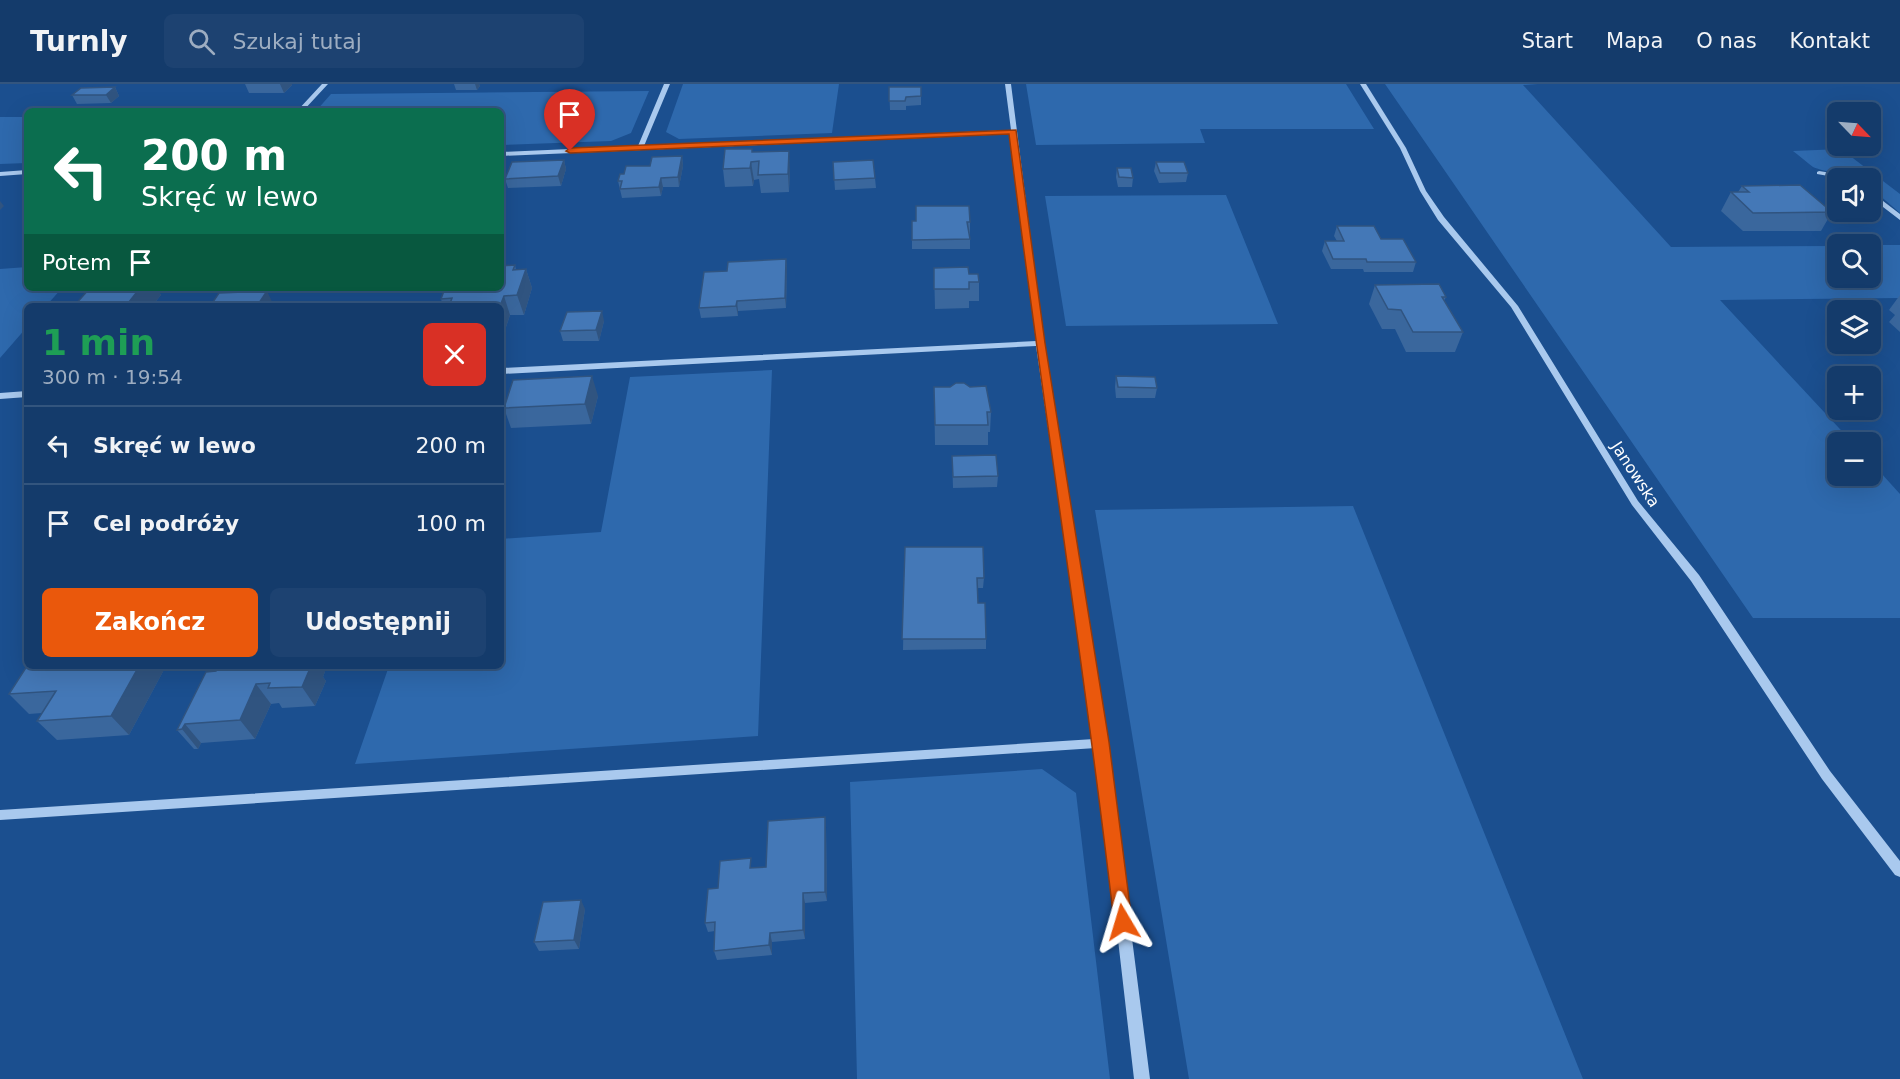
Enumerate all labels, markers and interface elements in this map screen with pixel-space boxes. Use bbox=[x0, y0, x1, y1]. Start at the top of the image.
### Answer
search box bbox=[164, 14, 584, 68]
text: Turnly bbox=[30, 25, 128, 58]
icon: search bbox=[185, 25, 218, 58]
text: Szukaj tutaj bbox=[233, 29, 362, 54]
text: Start bbox=[1522, 29, 1573, 53]
text: Mapa bbox=[1606, 29, 1663, 53]
text: O nas bbox=[1696, 29, 1757, 53]
text: Kontakt bbox=[1790, 29, 1870, 53]
pin bbox=[544, 89, 595, 151]
icon: arrive bbox=[553, 98, 586, 131]
north arrow bbox=[1827, 102, 1881, 156]
map controls bbox=[1827, 102, 1881, 486]
text: 200 m bbox=[141, 131, 287, 180]
icon: left bbox=[42, 132, 120, 210]
button: sound bbox=[1827, 168, 1881, 222]
text: Skręć w lewo bbox=[141, 181, 318, 212]
button: search bbox=[1827, 234, 1881, 288]
icon: arrive bbox=[124, 246, 157, 279]
text: Potem bbox=[42, 250, 112, 275]
button: layers bbox=[1827, 300, 1881, 354]
text: 1 min bbox=[42, 322, 155, 363]
button: close bbox=[423, 323, 486, 386]
text: 300 m · 19:54 bbox=[42, 365, 183, 389]
button: + bbox=[1827, 366, 1881, 420]
icon: left bbox=[42, 429, 75, 462]
button: − bbox=[1827, 432, 1881, 486]
text: Skręć w lewo bbox=[93, 433, 256, 458]
text: 200 m bbox=[416, 433, 486, 458]
street label: Janowska bbox=[1607, 437, 1664, 511]
icon: arrive bbox=[42, 507, 75, 540]
text: Cel podróży bbox=[93, 511, 239, 536]
text: 100 m bbox=[416, 511, 486, 536]
button: Zakończ bbox=[42, 588, 258, 657]
button: Udostępnij bbox=[270, 588, 486, 657]
position arrow bbox=[1091, 890, 1155, 954]

